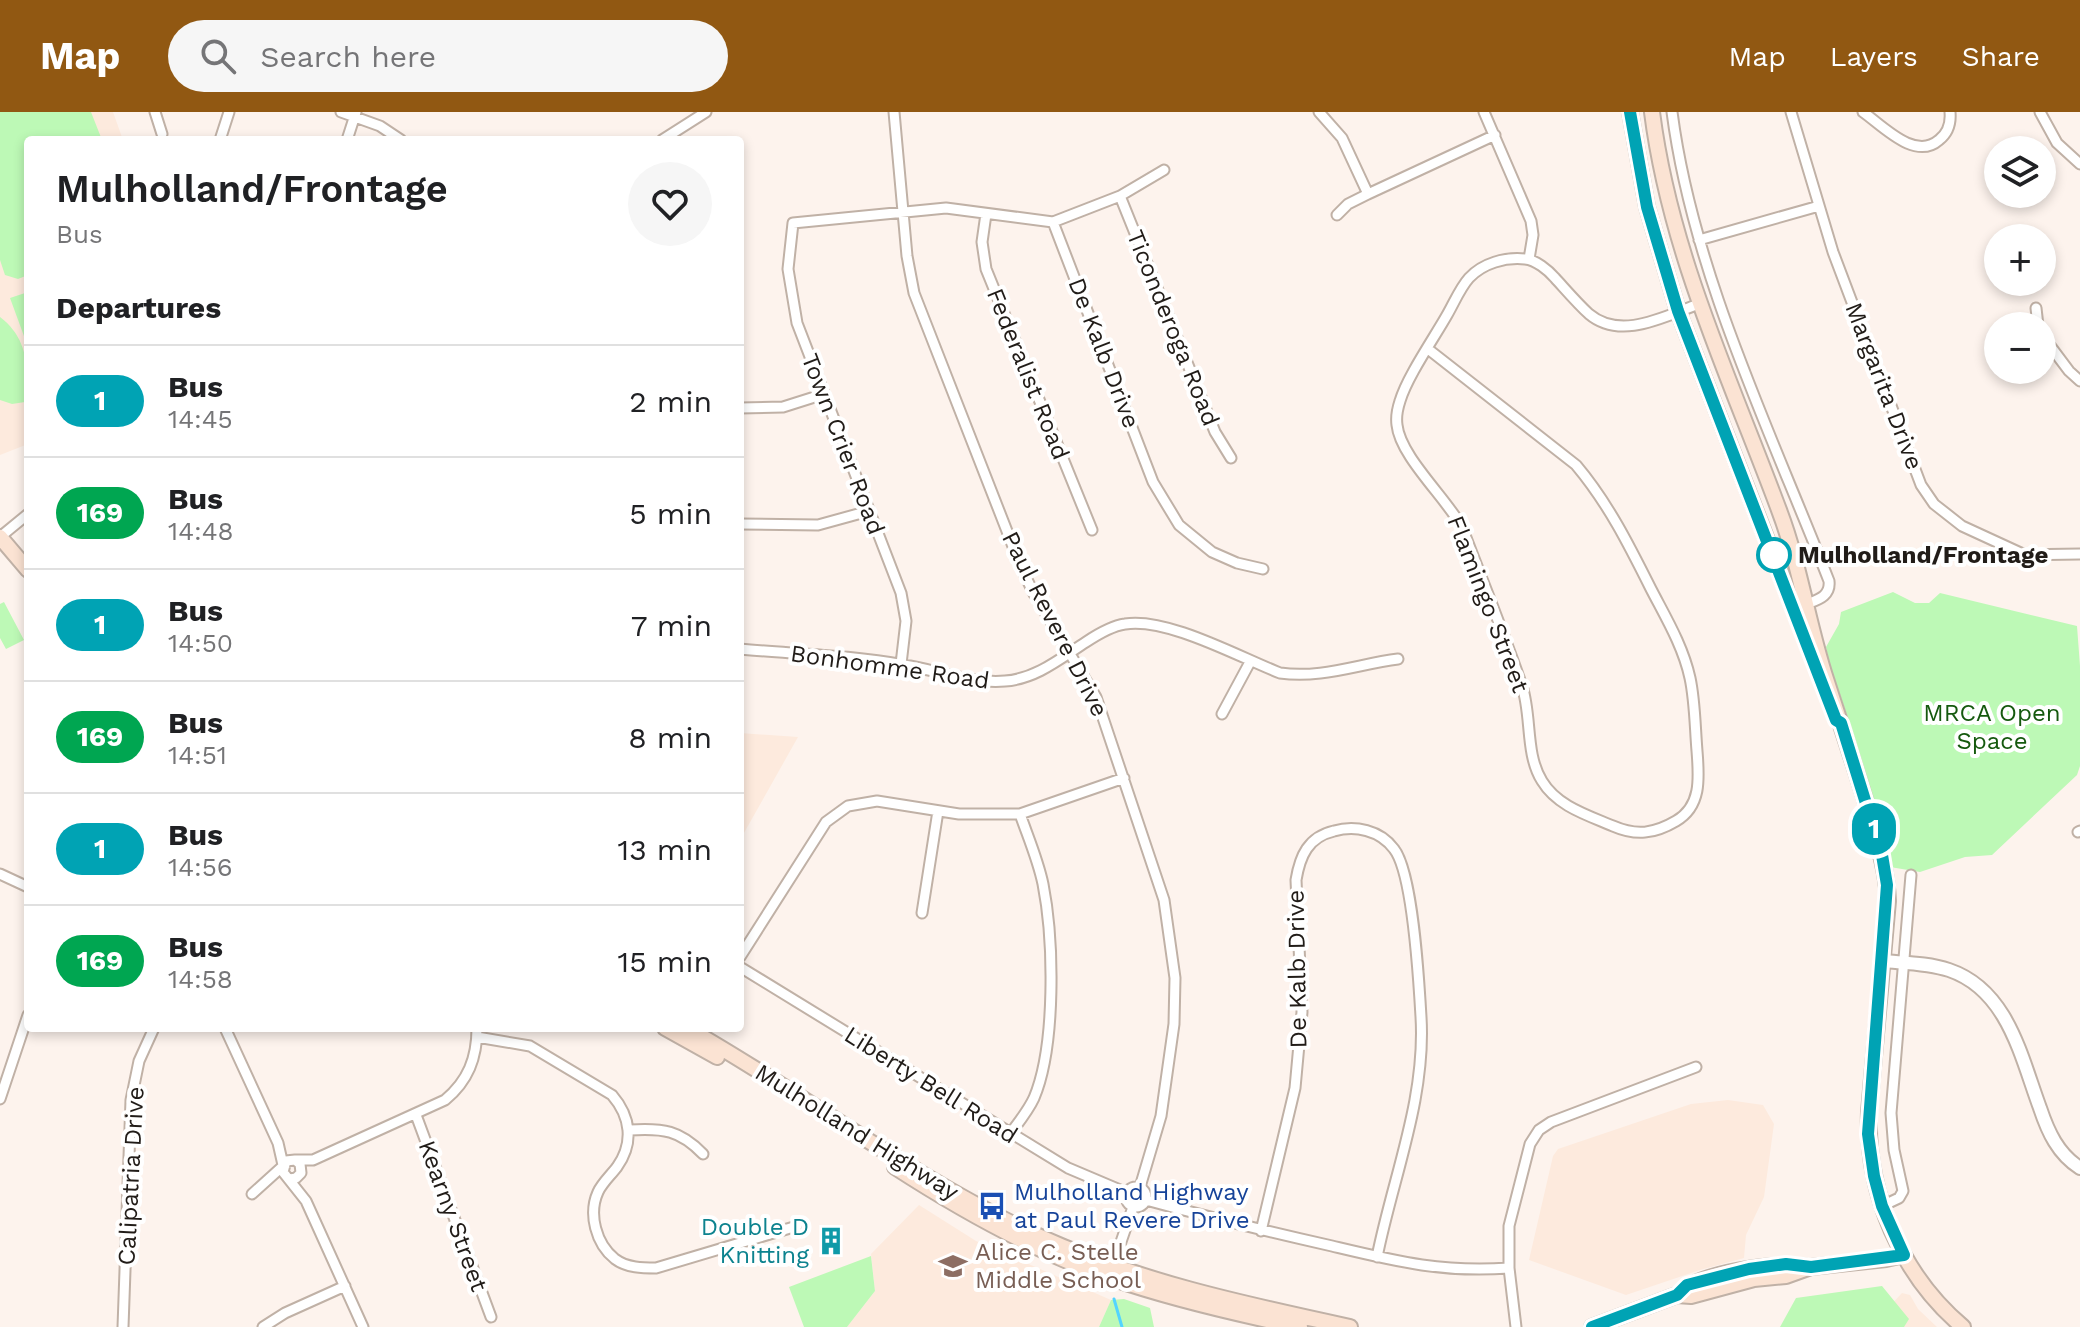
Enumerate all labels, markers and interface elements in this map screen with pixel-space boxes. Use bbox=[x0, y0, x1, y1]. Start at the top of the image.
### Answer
search box bbox=[168, 20, 728, 92]
text: Map bbox=[40, 34, 120, 78]
icon: search bbox=[196, 34, 240, 78]
text: Search here bbox=[260, 39, 436, 74]
text: Map bbox=[1729, 40, 1786, 73]
text: Layers bbox=[1830, 40, 1918, 73]
text: Share bbox=[1962, 40, 2040, 73]
map controls bbox=[1984, 136, 2056, 384]
button: layers bbox=[1984, 136, 2056, 208]
button: heart bbox=[628, 162, 712, 246]
text: Mulholland/Frontage bbox=[56, 167, 448, 211]
text: Bus bbox=[56, 219, 103, 249]
button: + bbox=[1984, 224, 2056, 296]
street label: Ticonderoga Road bbox=[1121, 226, 1225, 430]
street label: De Kalb Drive bbox=[1063, 274, 1145, 432]
street label: Federalist Road bbox=[981, 284, 1075, 464]
text: Departures bbox=[56, 290, 221, 325]
street label: Margarita Drive bbox=[1839, 299, 1929, 473]
button: − bbox=[1984, 312, 2056, 384]
street label: Town Crier Road bbox=[796, 350, 890, 538]
text: Bus bbox=[168, 369, 223, 404]
text: 1 bbox=[94, 384, 106, 417]
text: 2 min bbox=[629, 384, 712, 419]
text: 14:45 bbox=[168, 404, 233, 434]
text: Bus bbox=[168, 481, 223, 516]
text: 169 bbox=[77, 496, 123, 529]
text: 5 min bbox=[629, 496, 712, 531]
street label: Flamingo Street bbox=[1441, 512, 1535, 696]
text: 14:48 bbox=[168, 516, 234, 546]
street label: Paul Revere Drive bbox=[996, 527, 1114, 721]
marker: Mulholland/Frontage bbox=[1757, 538, 1791, 572]
place label: Mulholland/Frontage bbox=[1798, 541, 2048, 569]
text: Bus bbox=[168, 593, 223, 628]
text: 1 bbox=[94, 608, 106, 641]
text: 7 min bbox=[631, 608, 712, 643]
text: 14:50 bbox=[168, 628, 233, 658]
street label: Bonhomme Road bbox=[789, 639, 991, 695]
park label: MRCA Open Space bbox=[1923, 699, 2061, 755]
text: Bus bbox=[168, 705, 223, 740]
text: 169 bbox=[77, 720, 123, 753]
text: 8 min bbox=[628, 720, 712, 755]
text: 14:51 bbox=[168, 740, 227, 770]
line badge: 1 bbox=[1848, 803, 1900, 855]
text: 1 bbox=[1868, 812, 1880, 845]
text: Bus bbox=[168, 817, 223, 852]
text: 1 bbox=[94, 832, 106, 865]
text: 13 min bbox=[617, 832, 712, 867]
text: 14:56 bbox=[168, 852, 233, 882]
street label: De Kalb Drive bbox=[1282, 889, 1312, 1049]
text: Bus bbox=[168, 929, 223, 964]
text: 169 bbox=[77, 944, 123, 977]
text: 15 min bbox=[617, 944, 712, 979]
text: 14:58 bbox=[168, 964, 233, 994]
street label: Liberty Bell Road bbox=[839, 1020, 1023, 1150]
street label: Mulholland Highway bbox=[750, 1058, 964, 1206]
street label: Calipatria Drive bbox=[112, 1086, 150, 1266]
street label: Kearny Street bbox=[413, 1137, 493, 1295]
place label: Mulholland Highway at Paul Revere Drive bbox=[1014, 1178, 1250, 1234]
bus stop icon: Mulholland Highway at Paul Revere Drive bbox=[977, 1191, 1007, 1221]
place label: Double D Knitting bbox=[701, 1213, 809, 1269]
building icon: Double D Knitting bbox=[816, 1226, 846, 1256]
place label: Alice C. Stelle Middle School bbox=[975, 1238, 1142, 1294]
school or university icon: Alice C. Stelle Middle School bbox=[938, 1251, 968, 1281]

